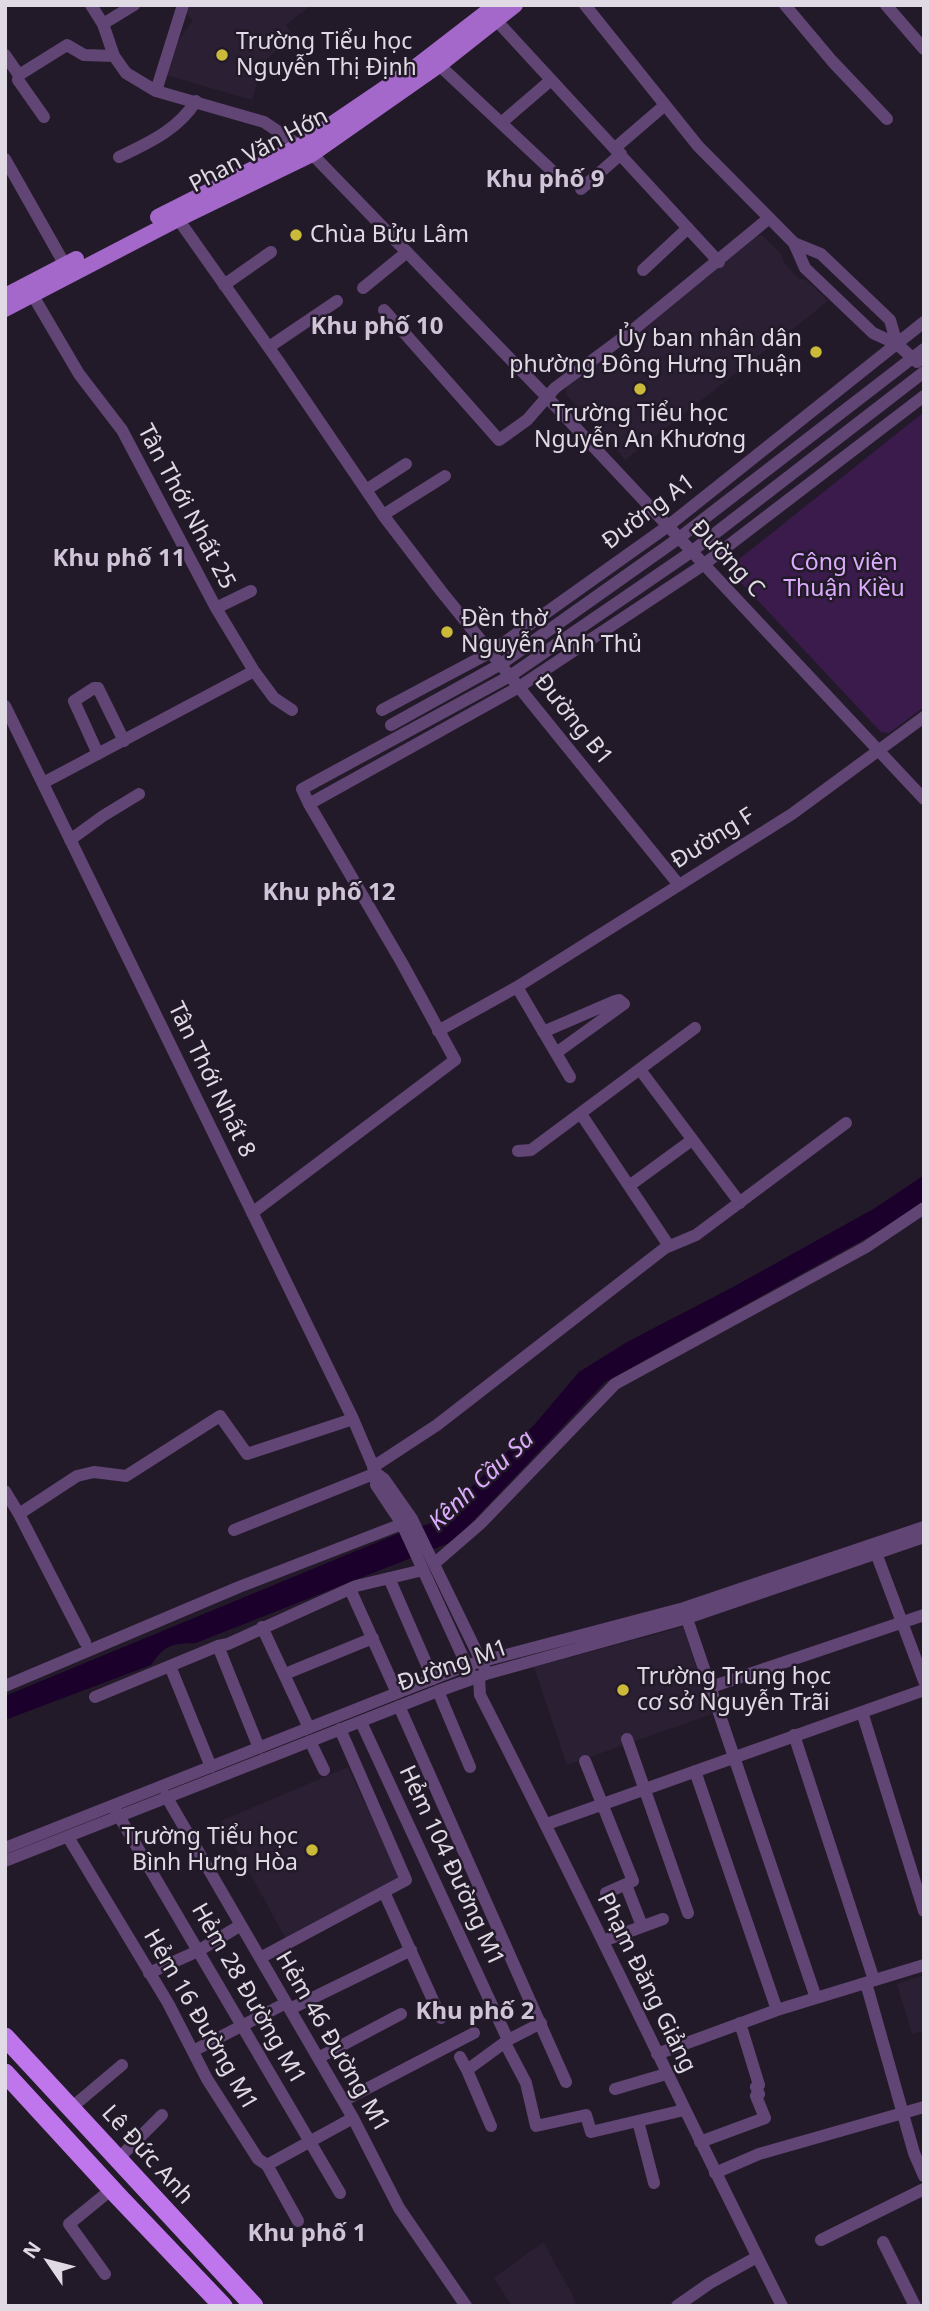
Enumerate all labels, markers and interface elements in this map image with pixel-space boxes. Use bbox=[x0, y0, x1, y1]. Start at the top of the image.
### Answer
place label: Trường Tiểu học Nguyễn Thị Định bbox=[236, 28, 417, 82]
marker: Trường Tiểu học Nguyễn Thị Định bbox=[214, 47, 230, 63]
street label: Phan Văn Hớn bbox=[185, 103, 333, 199]
district label: Khu phố 9 bbox=[485, 166, 605, 194]
place label: Chùa Bửu Lâm bbox=[310, 221, 469, 249]
marker: Chùa Bửu Lâm bbox=[288, 227, 304, 243]
district label: Khu phố 10 bbox=[311, 313, 443, 341]
place label: Ủy ban nhân dân phường Đông Hưng Thuận bbox=[509, 325, 802, 379]
marker: Ủy ban nhân dân phường Đông Hưng Thuận bbox=[808, 344, 824, 360]
marker: Trường Tiểu học Nguyễn An Khương bbox=[632, 381, 648, 397]
place label: Trường Tiểu học Nguyễn An Khương bbox=[534, 400, 746, 454]
street label: Tân Thới Nhất 25 bbox=[131, 420, 241, 594]
street label: Đường A1 bbox=[597, 468, 701, 556]
street label: Đường C bbox=[684, 515, 770, 603]
district label: Khu phố 11 bbox=[53, 545, 185, 573]
park label: Công viên Thuận Kiều bbox=[783, 549, 905, 603]
place label: Đền thờ Nguyễn Ảnh Thủ bbox=[461, 605, 642, 659]
marker: Đền thờ Nguyễn Ảnh Thủ bbox=[439, 624, 455, 640]
street label: Đường B1 bbox=[528, 669, 618, 771]
street label: Đường F bbox=[666, 803, 760, 875]
district label: Khu phố 12 bbox=[263, 879, 395, 907]
street label: Tân Thới Nhất 8 bbox=[162, 998, 260, 1162]
water label: Kênh Cầu Sa bbox=[424, 1425, 540, 1537]
street label: Đường M1 bbox=[394, 1634, 512, 1698]
place label: Trường Trung học cơ sở Nguyễn Trãi bbox=[637, 1663, 831, 1717]
marker: Trường Trung học cơ sở Nguyễn Trãi bbox=[615, 1682, 631, 1698]
street label: Hẻm 104 Đường M1 bbox=[392, 1761, 510, 1971]
place label: Trường Tiểu học Bình Hưng Hòa bbox=[122, 1823, 298, 1877]
marker: Trường Tiểu học Bình Hưng Hòa bbox=[304, 1842, 320, 1858]
street label: Phạm Đăng Giảng bbox=[591, 1889, 701, 2077]
street label: Hẻm 28 Đường M1 bbox=[185, 1899, 311, 2089]
street label: Hẻm 16 Đường M1 bbox=[137, 1925, 263, 2115]
street label: Hẻm 46 Đường M1 bbox=[269, 1947, 395, 2137]
district label: Khu phố 2 bbox=[415, 1998, 535, 2026]
street label: Lê Đức Anh bbox=[95, 2100, 199, 2210]
district label: Khu phố 1 bbox=[247, 2220, 367, 2248]
north arrow bbox=[14, 2227, 84, 2297]
text: N bbox=[17, 2236, 47, 2264]

